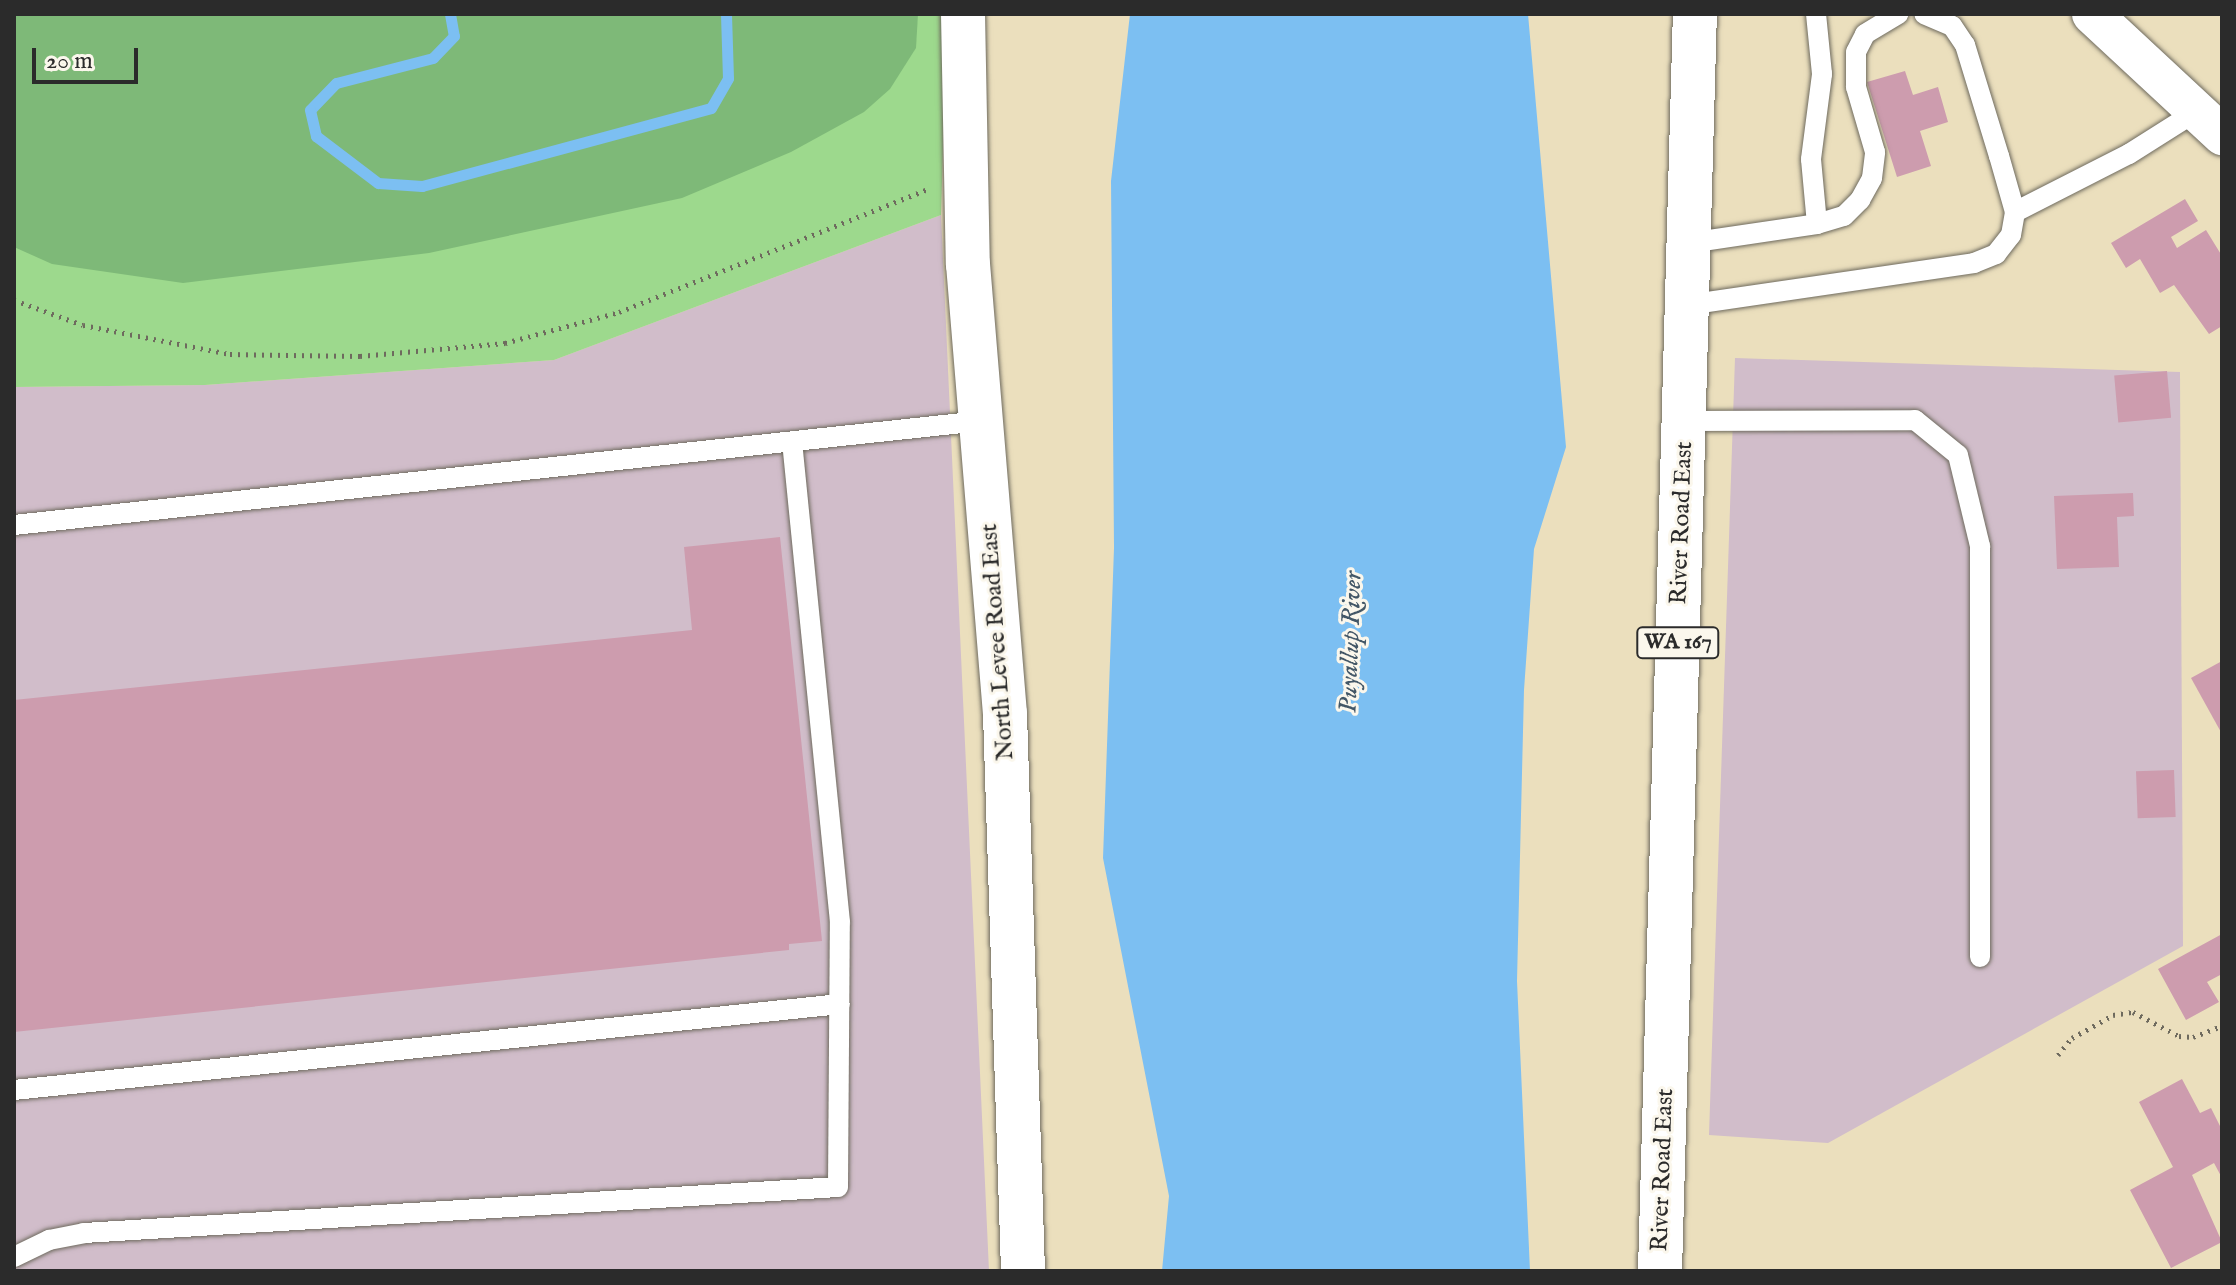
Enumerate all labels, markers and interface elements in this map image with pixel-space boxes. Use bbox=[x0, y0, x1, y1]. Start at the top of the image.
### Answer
scale bar bbox=[36, 32, 142, 82]
text: 20 m bbox=[46, 46, 93, 77]
street label: River Road East bbox=[1665, 441, 1699, 605]
street label: North Levee Road East bbox=[975, 523, 1021, 761]
water label: Puyallup River bbox=[1333, 571, 1369, 713]
road number: WA 167 bbox=[1636, 625, 1720, 661]
street label: River Road East bbox=[1646, 1088, 1680, 1252]

